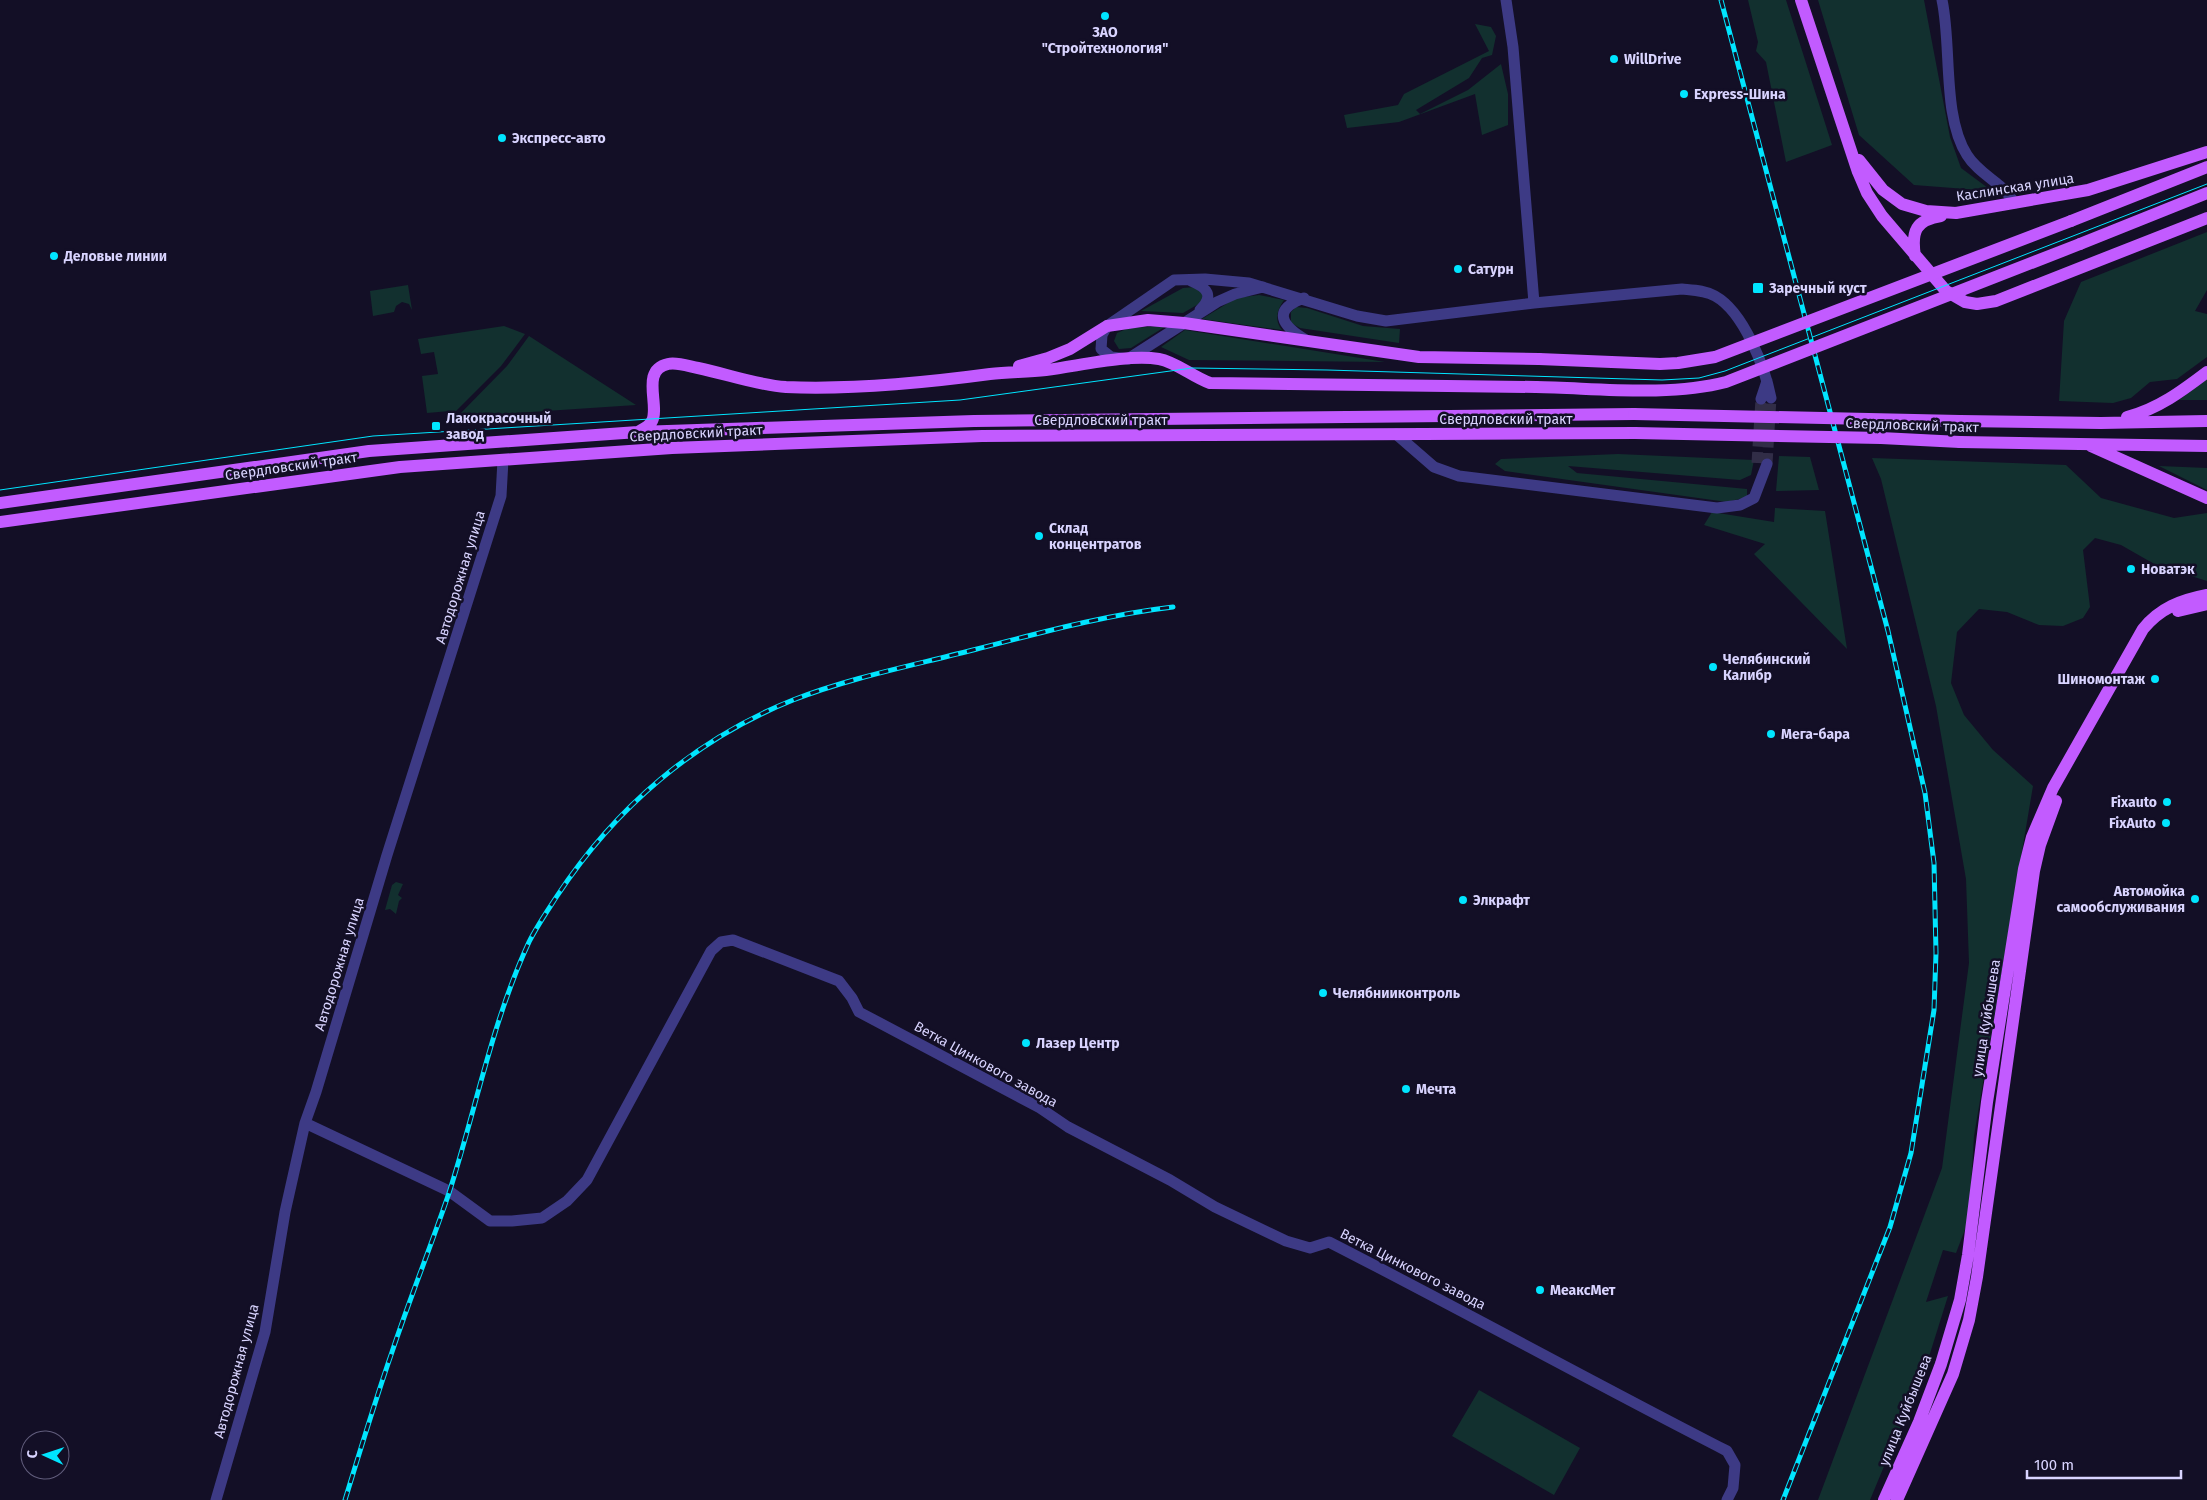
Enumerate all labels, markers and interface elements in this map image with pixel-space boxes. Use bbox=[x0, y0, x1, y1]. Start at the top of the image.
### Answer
marker: ЗАО "Стройтехнология" bbox=[1099, 10, 1111, 22]
place label: ЗАО "Стройтехнология" bbox=[1042, 24, 1168, 57]
place label: WillDrive bbox=[1624, 51, 1682, 68]
marker: WillDrive bbox=[1608, 53, 1620, 65]
place label: Express-Шина bbox=[1694, 86, 1786, 103]
marker: Express-Шина bbox=[1678, 88, 1690, 100]
place label: Экспресс-авто bbox=[512, 130, 606, 147]
marker: Экспресс-авто bbox=[496, 132, 508, 144]
street label: Каслинская улица bbox=[1955, 170, 2075, 205]
place label: Деловые линии bbox=[63, 248, 167, 265]
marker: Деловые линии bbox=[48, 250, 60, 262]
place label: Сатурн bbox=[1468, 261, 1514, 278]
marker: Сатурн bbox=[1452, 263, 1464, 275]
place label: Заречный куст bbox=[1768, 280, 1867, 297]
marker: Заречный куст bbox=[1751, 281, 1765, 295]
place label: Лакокрасочный завод bbox=[446, 410, 552, 443]
street label: Свердловский тракт bbox=[1439, 411, 1573, 428]
street label: Свердловский тракт bbox=[1034, 412, 1168, 429]
street label: Свердловский тракт bbox=[1845, 415, 1980, 436]
marker: Лакокрасочный завод bbox=[430, 420, 442, 432]
street label: Свердловский тракт bbox=[629, 421, 764, 445]
street label: Свердловский тракт bbox=[224, 449, 359, 484]
street label: Автодорожная улица bbox=[432, 508, 489, 646]
place label: Склад концентратов bbox=[1049, 520, 1142, 553]
marker: Склад концентратов bbox=[1033, 530, 1045, 542]
place label: Новатэк bbox=[2141, 561, 2195, 578]
marker: Новатэк bbox=[2125, 563, 2137, 575]
place label: Челябинский Калибр bbox=[1723, 651, 1810, 684]
marker: Челябинский Калибр bbox=[1707, 661, 1719, 673]
place label: Шиномонтаж bbox=[2058, 671, 2145, 688]
marker: Шиномонтаж bbox=[2149, 673, 2161, 685]
place label: Мега-бара bbox=[1781, 726, 1850, 743]
marker: Мега-бара bbox=[1765, 728, 1777, 740]
place label: Fixauto bbox=[2111, 794, 2157, 811]
marker: Fixauto bbox=[2161, 796, 2173, 808]
place label: FixAuto bbox=[2109, 815, 2156, 832]
marker: FixAuto bbox=[2160, 817, 2172, 829]
place label: Автомойка самообслуживания bbox=[2057, 883, 2185, 916]
place label: Элкрафт bbox=[1473, 892, 1530, 909]
marker: Автомойка самообслуживания bbox=[2189, 893, 2201, 905]
marker: Элкрафт bbox=[1457, 894, 1469, 906]
street label: Автодорожная улица bbox=[311, 895, 368, 1033]
street label: улица Куйбышева bbox=[1969, 958, 2004, 1078]
place label: Челябнииконтроль bbox=[1333, 985, 1461, 1002]
marker: Челябнииконтроль bbox=[1317, 987, 1329, 999]
street label: Ветка Цинкового завода bbox=[911, 1018, 1060, 1111]
place label: Лазер Центр bbox=[1036, 1035, 1120, 1052]
marker: Лазер Центр bbox=[1020, 1037, 1032, 1049]
place label: Мечта bbox=[1416, 1081, 1456, 1098]
marker: Мечта bbox=[1400, 1083, 1412, 1095]
street label: Ветка Цинкового завода bbox=[1337, 1225, 1488, 1314]
place label: МеаксМет bbox=[1550, 1282, 1616, 1299]
marker: МеаксМет bbox=[1534, 1284, 1546, 1296]
street label: Автодорожная улица bbox=[210, 1302, 263, 1440]
street label: улица Куйбышева bbox=[1875, 1352, 1936, 1468]
north arrow bbox=[20, 1430, 70, 1480]
scale bar bbox=[2027, 1448, 2181, 1480]
text: С bbox=[24, 1450, 41, 1459]
text: 100 m bbox=[2034, 1456, 2074, 1474]

